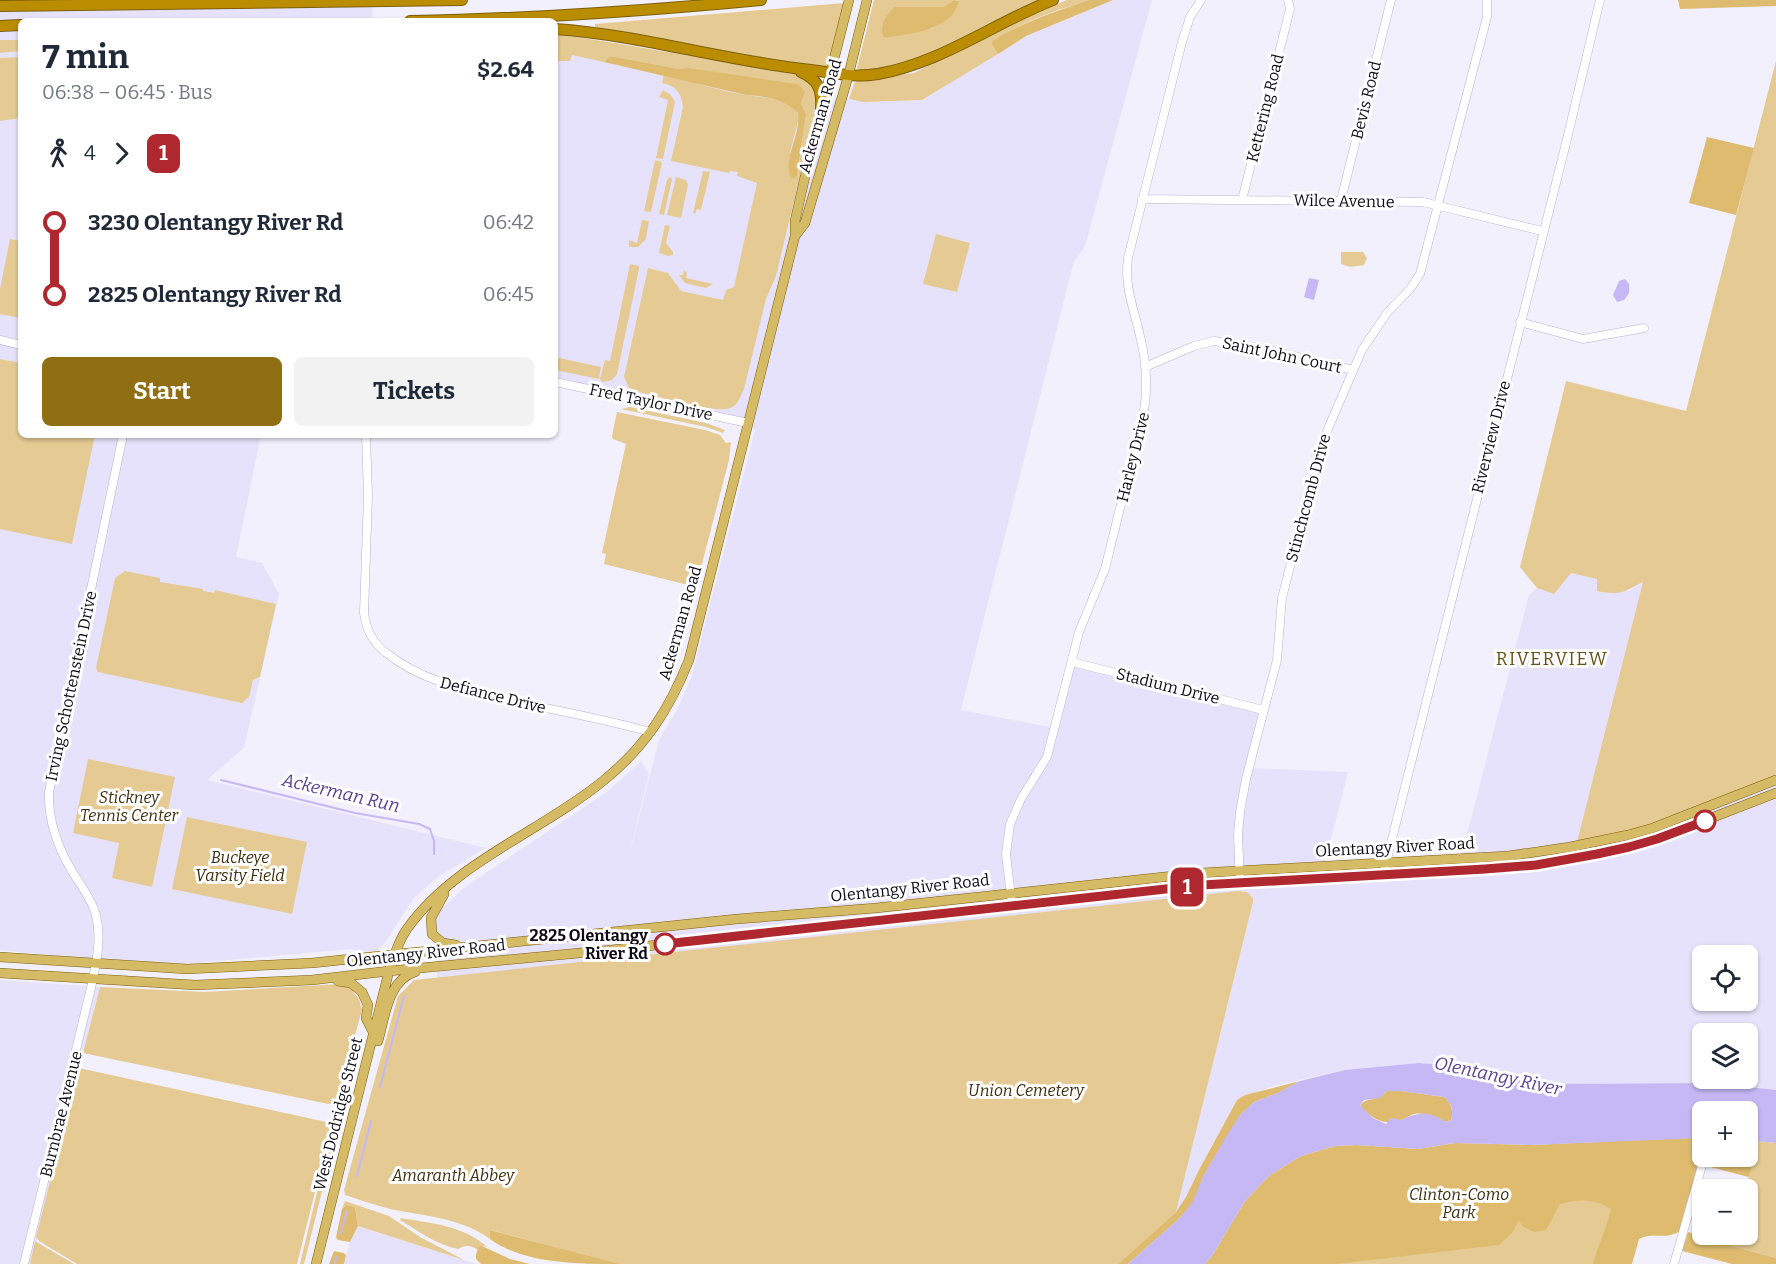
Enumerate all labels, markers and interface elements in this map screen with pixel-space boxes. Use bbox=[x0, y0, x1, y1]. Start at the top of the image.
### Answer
text: 7 min bbox=[42, 37, 129, 77]
street label: Kettering Road bbox=[1242, 51, 1288, 164]
text: $2.64 bbox=[477, 56, 534, 83]
street label: Ackerman Road bbox=[795, 56, 846, 175]
street label: Bevis Road bbox=[1347, 58, 1385, 141]
text: 06:38 – 06:45 · Bus bbox=[42, 80, 212, 104]
icon: walk bbox=[42, 137, 75, 170]
icon: forward bbox=[105, 137, 138, 170]
text: 1 bbox=[159, 140, 168, 166]
text: 4 bbox=[84, 141, 96, 165]
street label: Wilce Avenue bbox=[1293, 191, 1395, 211]
text: 3230 Olentangy River Rd bbox=[88, 209, 343, 236]
text: 06:42 bbox=[483, 210, 534, 234]
text: 2825 Olentangy River Rd bbox=[88, 281, 342, 308]
text: 06:45 bbox=[483, 282, 534, 306]
street label: Saint John Court bbox=[1221, 333, 1344, 377]
button: Start bbox=[42, 357, 282, 426]
button: Tickets bbox=[294, 357, 534, 426]
street label: Riverview Drive bbox=[1468, 379, 1514, 495]
street label: Fred Taylor Drive bbox=[588, 380, 714, 424]
street label: Harley Drive bbox=[1113, 410, 1153, 504]
street label: Stinchcomb Drive bbox=[1282, 432, 1334, 564]
street label: Ackerman Road bbox=[655, 563, 706, 682]
street label: Irving Schottenstein Drive bbox=[41, 589, 101, 783]
district label: RIVERVIEW bbox=[1496, 648, 1608, 670]
street label: Stadium Drive bbox=[1114, 664, 1222, 708]
street label: Defiance Drive bbox=[438, 673, 548, 717]
water label: Ackerman Run bbox=[279, 769, 402, 817]
park label: Stickney Tennis Center bbox=[80, 788, 179, 825]
unlabelled marker bbox=[1694, 810, 1716, 832]
street label: Olentangy River Road bbox=[1315, 833, 1476, 861]
park label: Buckeye Varsity Field bbox=[195, 848, 285, 885]
line badge: 1 bbox=[1168, 868, 1206, 906]
street label: Olentangy River Road bbox=[830, 870, 991, 906]
text: 1 bbox=[1182, 874, 1192, 900]
place label: 2825 Olentangy River Rd bbox=[530, 926, 648, 963]
marker: 2825 Olentangy River Rd bbox=[654, 933, 676, 955]
street label: Olentangy River Road bbox=[346, 935, 507, 971]
map controls bbox=[1692, 945, 1758, 1245]
button: locate bbox=[1692, 945, 1758, 1011]
button: layers bbox=[1692, 1023, 1758, 1089]
street label: West Dodridge Street bbox=[310, 1035, 366, 1193]
street label: Burnbrae Avenue bbox=[36, 1049, 86, 1179]
water label: Olentangy River bbox=[1433, 1052, 1564, 1100]
park label: Union Cemetery bbox=[968, 1081, 1085, 1100]
button: + bbox=[1692, 1101, 1758, 1167]
park label: Amaranth Abbey bbox=[391, 1166, 515, 1185]
button: − bbox=[1692, 1179, 1758, 1245]
park label: Clinton-Como Park bbox=[1409, 1185, 1509, 1222]

